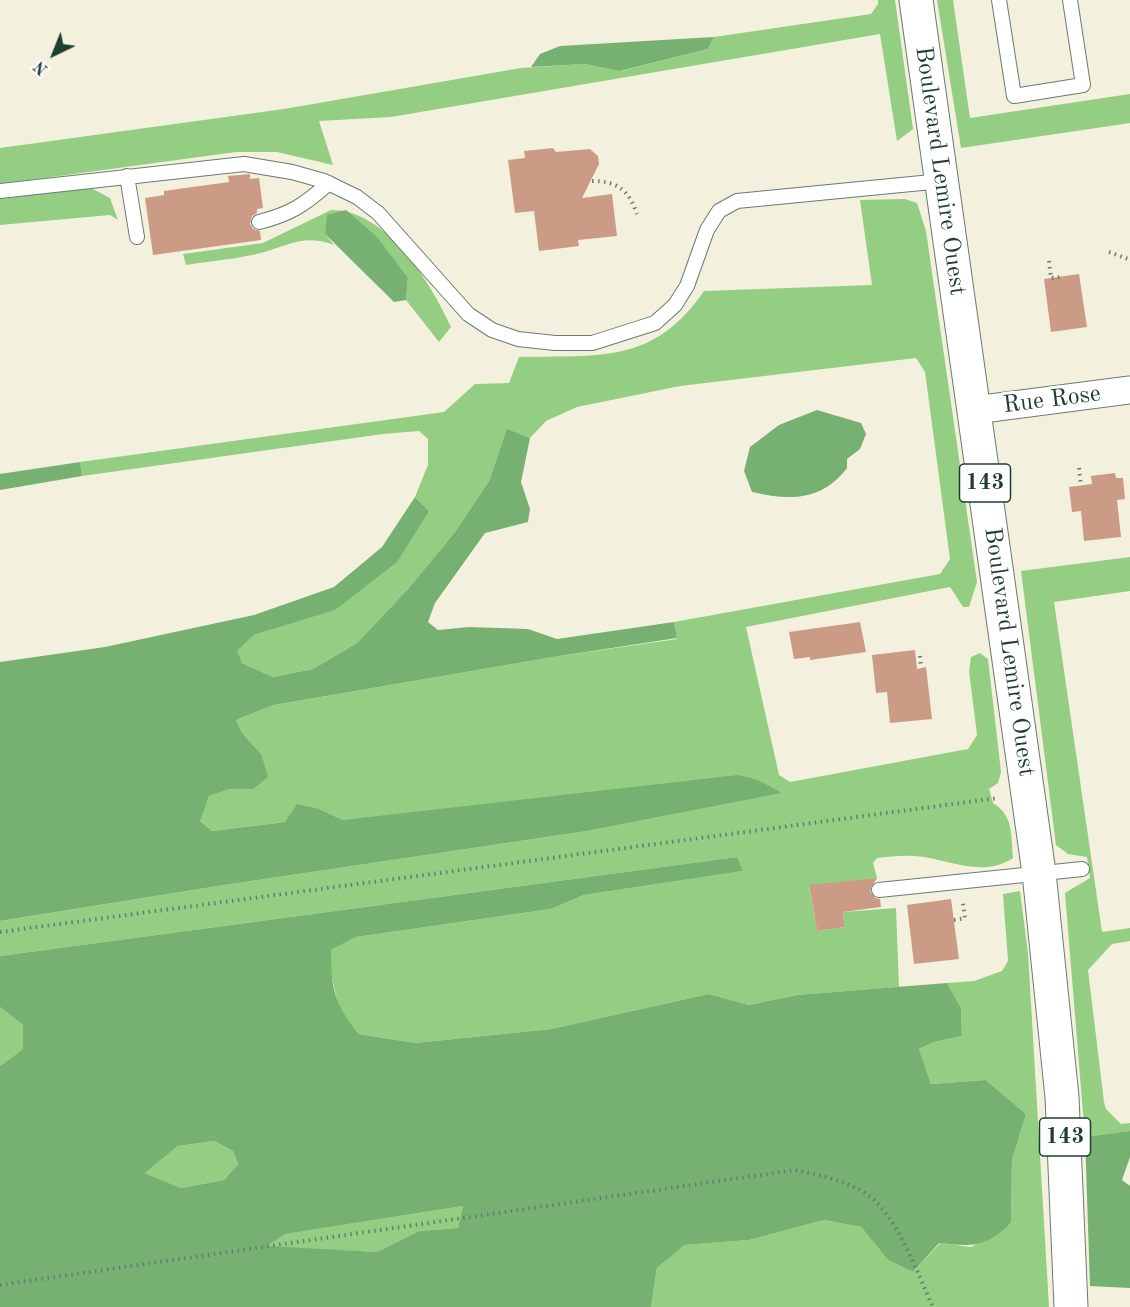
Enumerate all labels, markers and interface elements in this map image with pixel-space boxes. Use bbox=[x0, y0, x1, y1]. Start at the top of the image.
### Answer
north arrow bbox=[24, 24, 84, 84]
street label: Boulevard Lemire Ouest bbox=[908, 45, 972, 297]
text: N bbox=[32, 57, 52, 77]
street label: Rue Rose bbox=[1001, 380, 1103, 420]
road number: 143 bbox=[960, 464, 1010, 502]
street label: Boulevard Lemire Ouest bbox=[977, 526, 1041, 778]
road number: 143 bbox=[1040, 1118, 1090, 1156]

